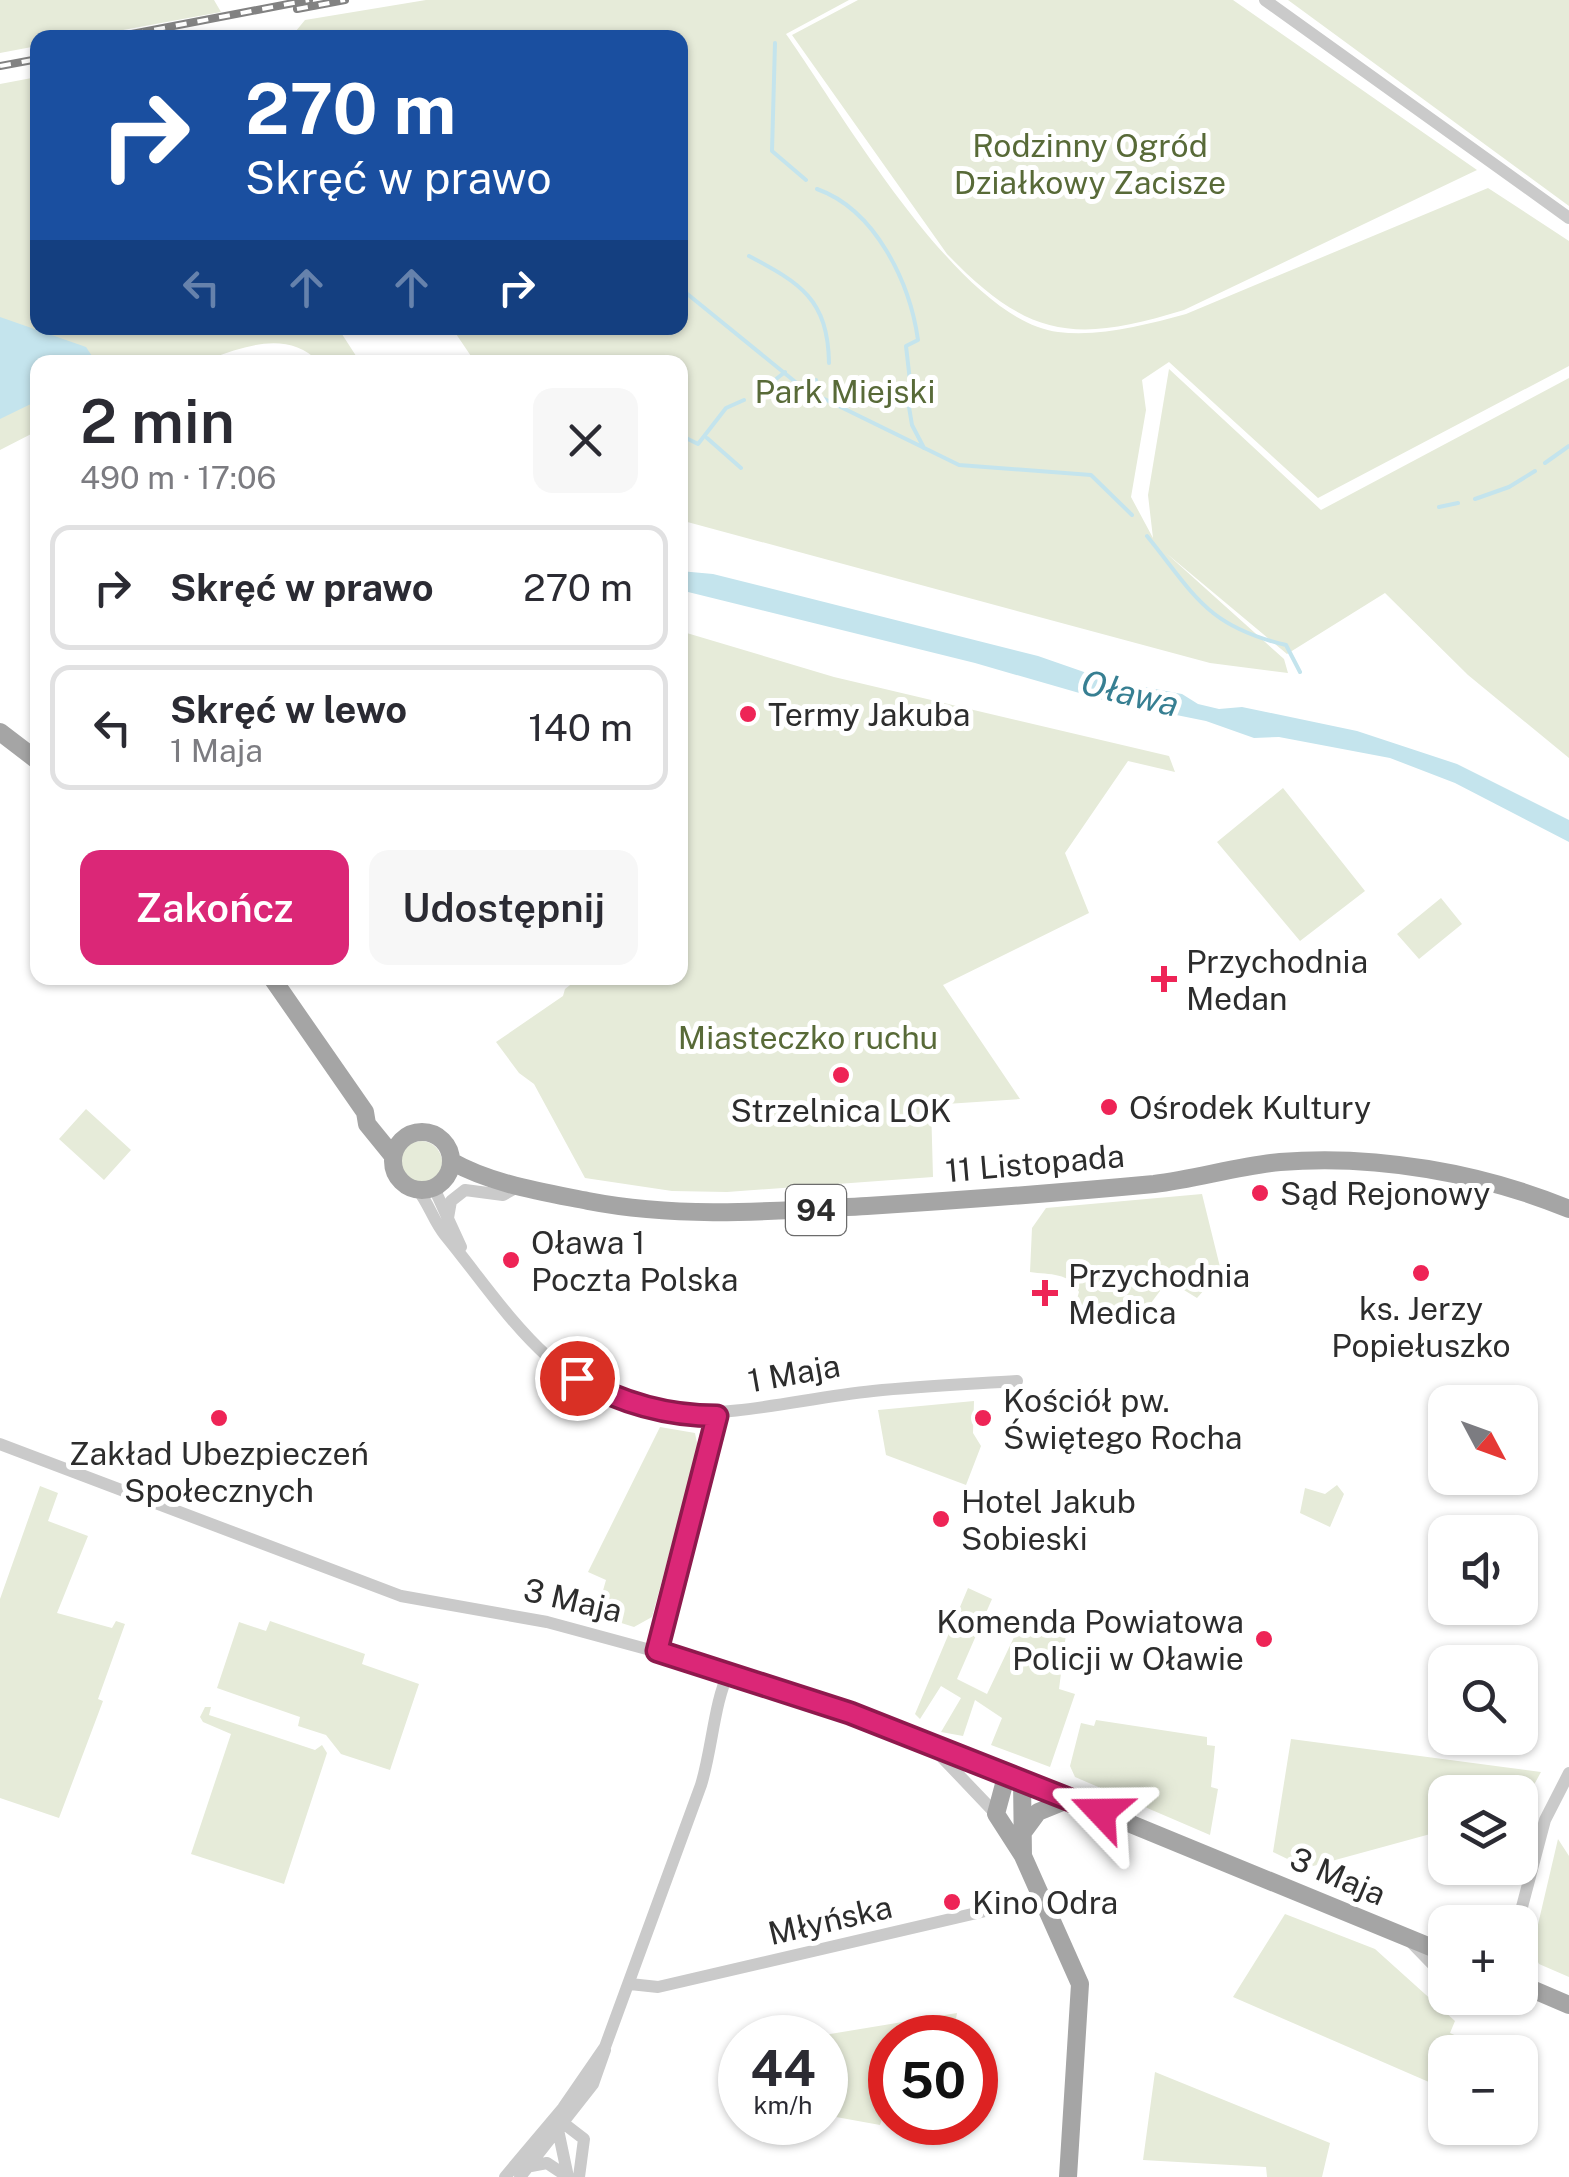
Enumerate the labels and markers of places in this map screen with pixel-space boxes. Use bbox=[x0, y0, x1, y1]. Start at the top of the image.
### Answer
place label: Termy Jakuba bbox=[768, 696, 970, 733]
marker: Termy Jakuba bbox=[737, 703, 759, 725]
place label: Przychodnia Medan bbox=[1186, 943, 1368, 1017]
marker: Przychodnia Medan bbox=[1151, 966, 1177, 992]
marker: Strzelnica LOK bbox=[830, 1064, 852, 1086]
place label: Ośrodek Kultury bbox=[1129, 1089, 1371, 1126]
place label: Strzelnica LOK bbox=[730, 1092, 952, 1129]
marker: Ośrodek Kultury bbox=[1098, 1096, 1120, 1118]
place label: Sąd Rejonowy bbox=[1280, 1175, 1490, 1212]
marker: Sąd Rejonowy bbox=[1249, 1182, 1271, 1204]
place label: Oława 1 Poczta Polska bbox=[531, 1224, 738, 1298]
marker: Oława 1 Poczta Polska bbox=[500, 1249, 522, 1271]
place label: Przychodnia Medica bbox=[1068, 1257, 1250, 1331]
marker: ks. Jerzy Popiełuszko bbox=[1410, 1262, 1432, 1284]
marker: Przychodnia Medica bbox=[1032, 1280, 1058, 1306]
place label: ks. Jerzy Popiełuszko bbox=[1331, 1290, 1511, 1364]
pin bbox=[535, 1336, 620, 1421]
place label: Kościół pw. Świętego Rocha bbox=[1003, 1382, 1243, 1456]
marker: Zakład Ubezpieczeń Społecznych bbox=[208, 1407, 230, 1429]
marker: Kościół pw. Świętego Rocha bbox=[972, 1407, 994, 1429]
place label: Zakład Ubezpieczeń Społecznych bbox=[69, 1435, 369, 1509]
place label: Hotel Jakub Sobieski bbox=[961, 1483, 1136, 1557]
marker: Hotel Jakub Sobieski bbox=[930, 1508, 952, 1530]
place label: Komenda Powiatowa Policji w Oławie bbox=[936, 1603, 1244, 1677]
marker: Komenda Powiatowa Policji w Oławie bbox=[1253, 1628, 1275, 1650]
place label: Kino Odra bbox=[972, 1884, 1118, 1921]
marker: Kino Odra bbox=[941, 1891, 963, 1913]

